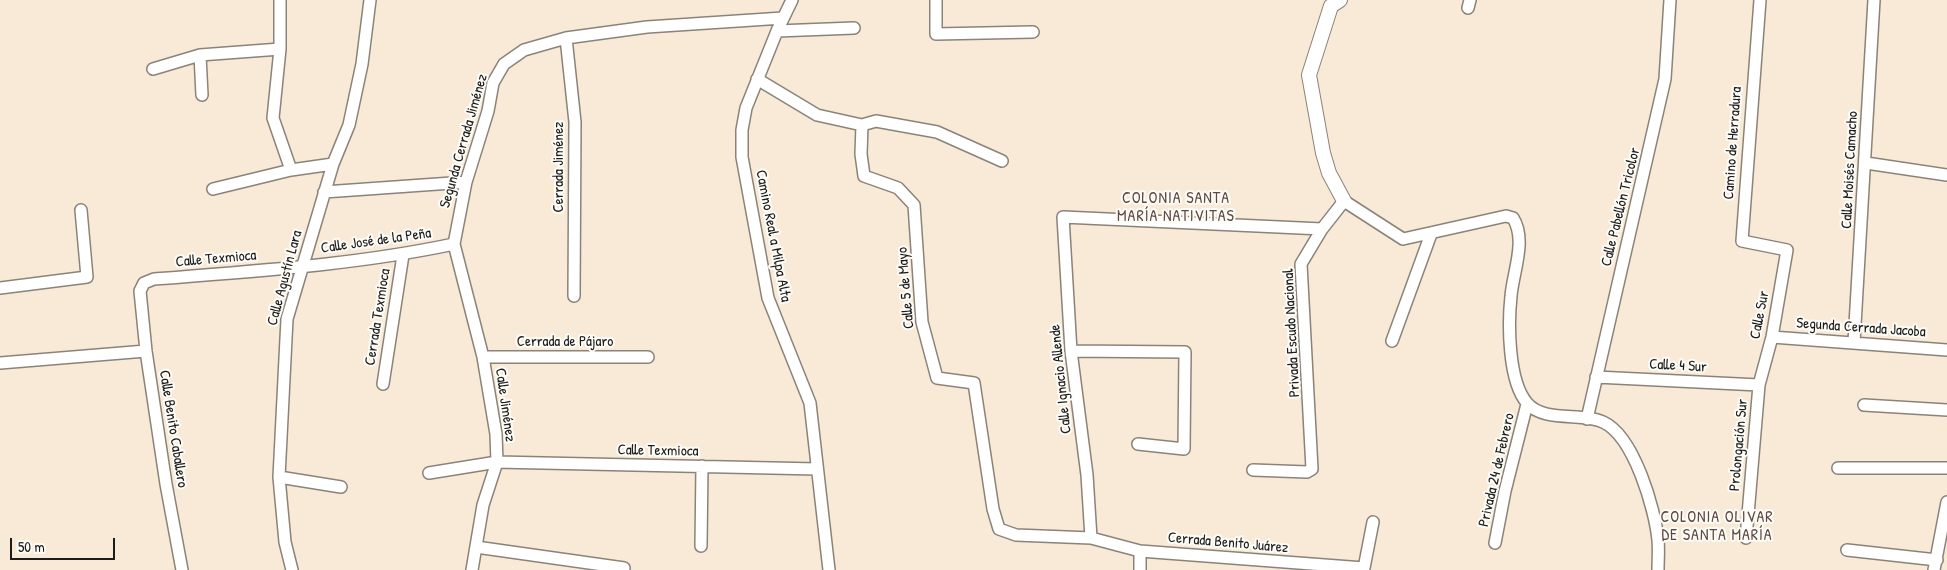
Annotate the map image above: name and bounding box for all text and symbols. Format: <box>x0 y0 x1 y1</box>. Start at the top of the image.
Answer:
street label: Segunda Cerrada Jiménez <box>436 72 492 210</box>
street label: Camino de Herradura <box>1720 86 1746 200</box>
street label: Calle Moisés Camacho <box>1838 111 1862 229</box>
street label: Cerrada Jiménez <box>550 121 568 213</box>
street label: Calle Pabellón Tricolor <box>1598 146 1644 268</box>
street label: Camino Real a Milpa Alta <box>751 169 795 303</box>
district label: COLONIA SANTA MARÍA NATIVITAS <box>1115 189 1237 227</box>
street label: Calle José de la Peña <box>320 224 432 258</box>
street label: Calle Agustín Lara <box>264 229 306 327</box>
street label: Calle 5 de Mayo <box>893 246 919 330</box>
street label: Calle Texmioca <box>175 247 257 271</box>
street label: Cerrada Texmioca <box>361 267 395 367</box>
street label: Privada Escudo Nacional <box>1280 268 1304 398</box>
street label: Calle Sur <box>1747 289 1773 341</box>
street label: Segunda Cerrada Jacoba <box>1796 315 1926 341</box>
street label: Calle Ignacio Allende <box>1046 323 1076 435</box>
street label: Cerrada de Pájaro <box>517 333 613 351</box>
street label: Calle 4 Sur <box>1649 356 1707 376</box>
street label: Calle Jiménez <box>491 367 519 443</box>
street label: Calle Benito Caballero <box>155 369 191 489</box>
street label: Prolongación Sur <box>1726 398 1752 492</box>
street label: Privada 24 de Febrero <box>1475 411 1519 529</box>
street label: Calle Texmioca <box>617 441 699 461</box>
district label: COLONIA OLIVAR DE SANTA MARÍA <box>1659 508 1775 546</box>
scale bar <box>12 528 118 560</box>
street label: Cerrada Benito Juárez <box>1167 529 1289 557</box>
text: 50 m <box>18 536 45 557</box>

